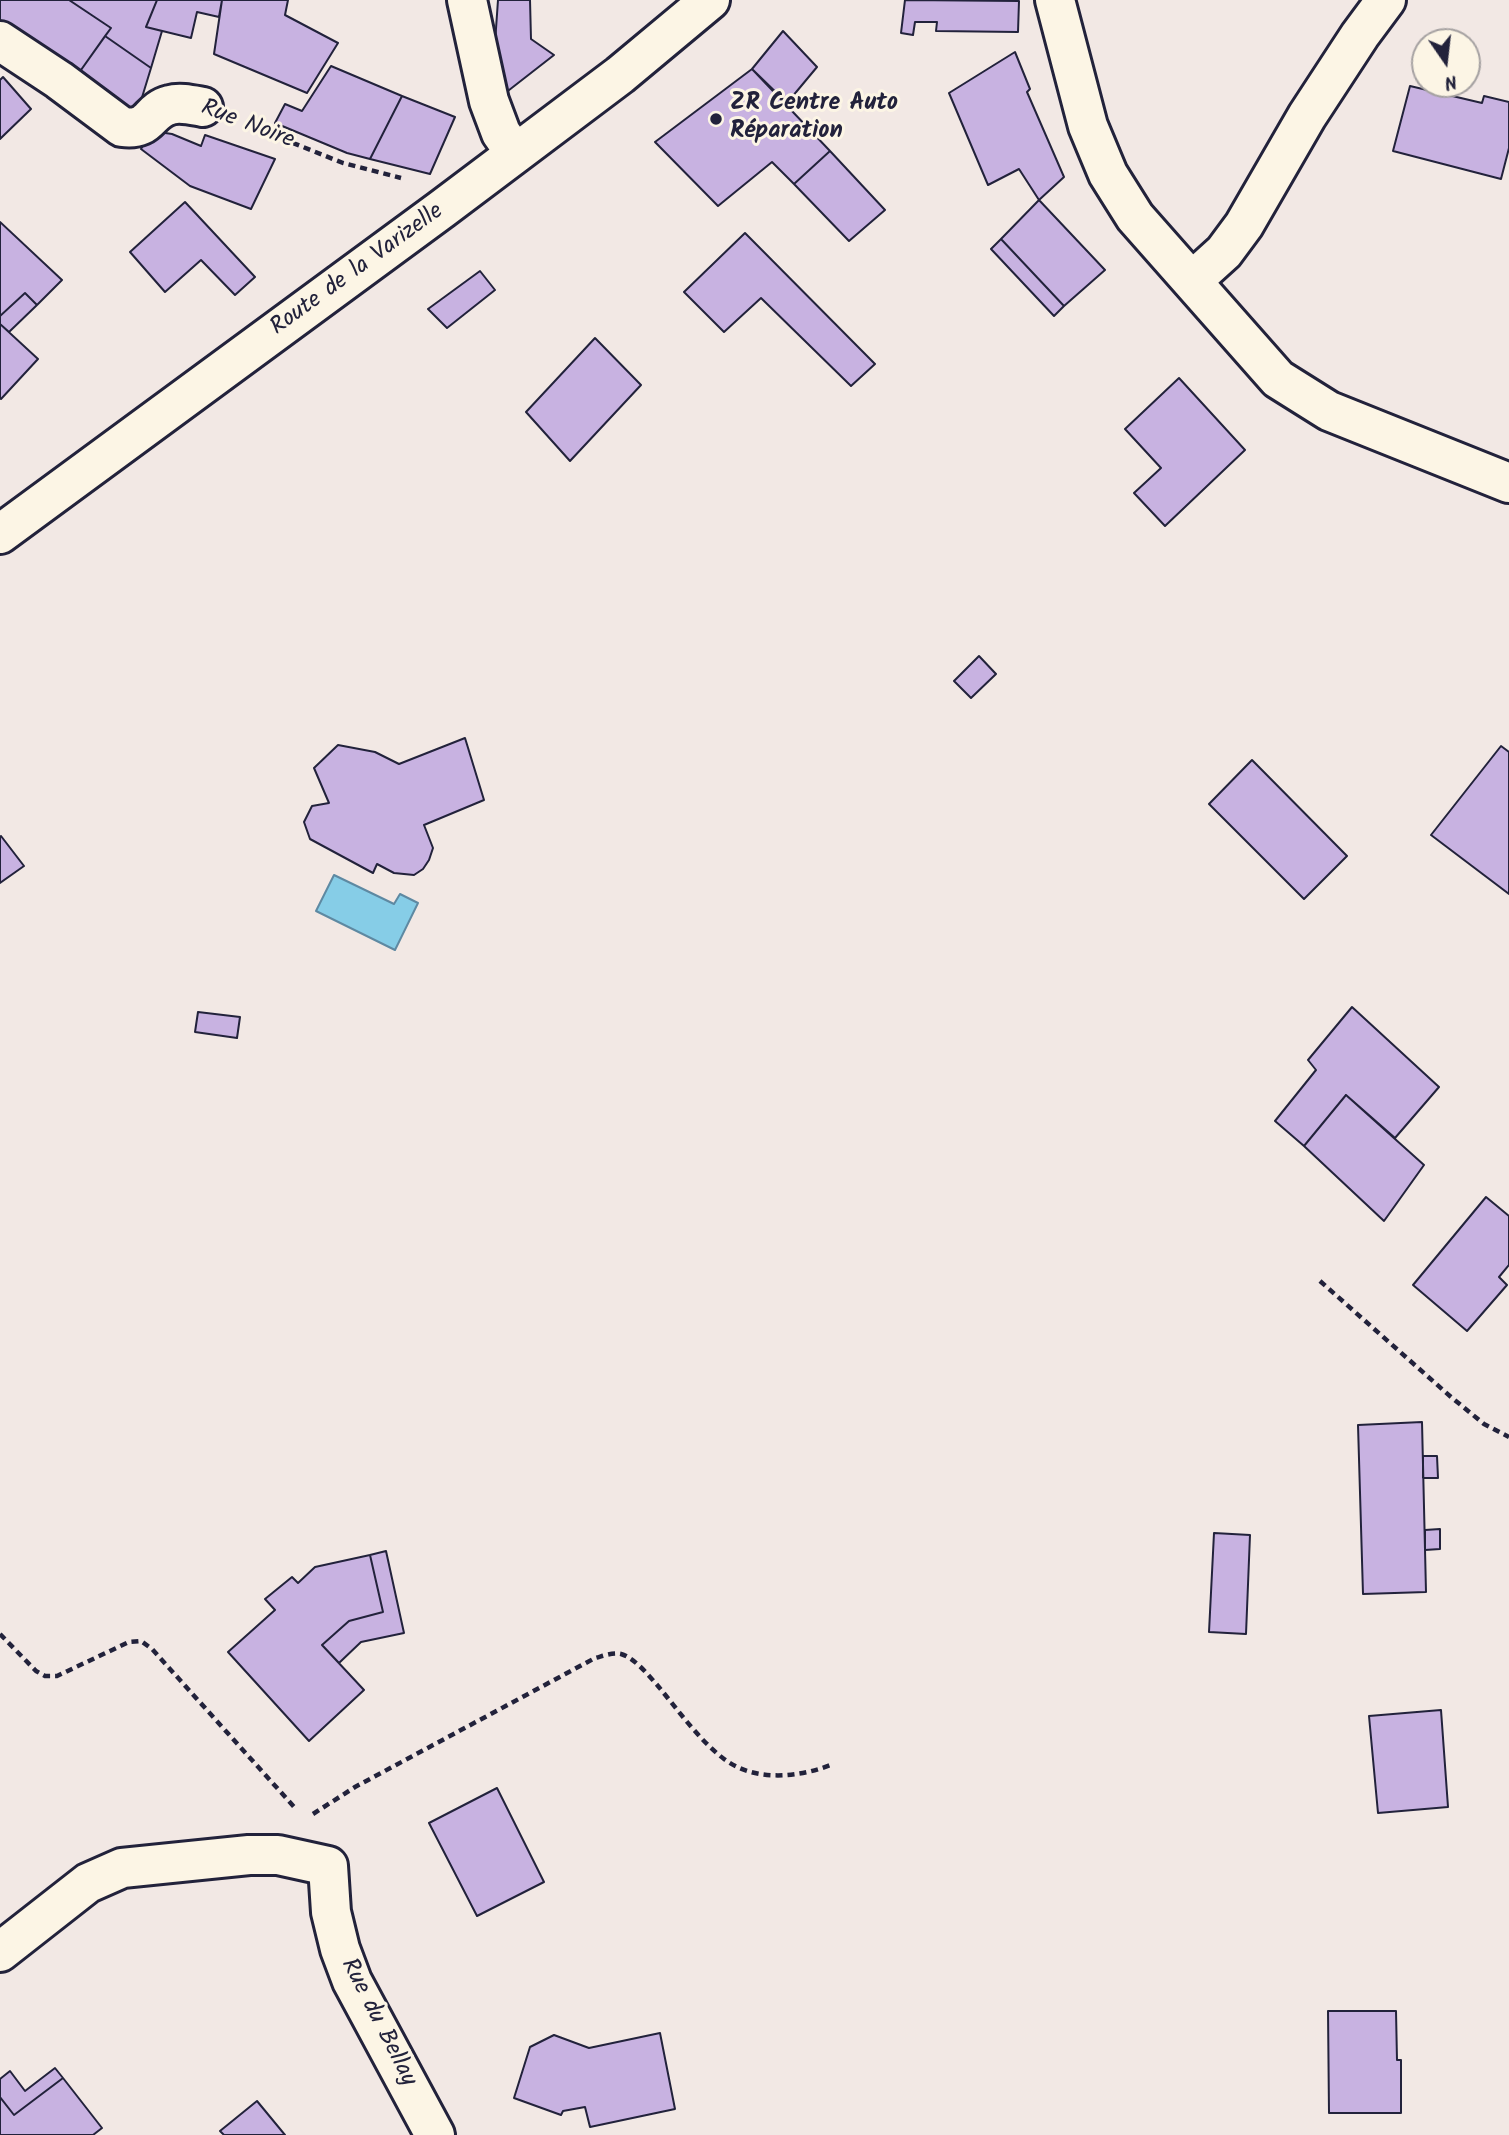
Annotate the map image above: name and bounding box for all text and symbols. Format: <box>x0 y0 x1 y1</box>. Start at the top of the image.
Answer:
north arrow <box>1411 28 1481 98</box>
text: N <box>1441 65 1460 97</box>
place label: ZR Centre Auto Réparation <box>730 91 898 147</box>
street label: Rue Noire <box>196 95 298 157</box>
marker: ZR Centre Auto Réparation <box>708 111 724 127</box>
street label: Route de la Varizelle <box>266 199 450 343</box>
street label: Rue du Bellay <box>333 1954 421 2092</box>

